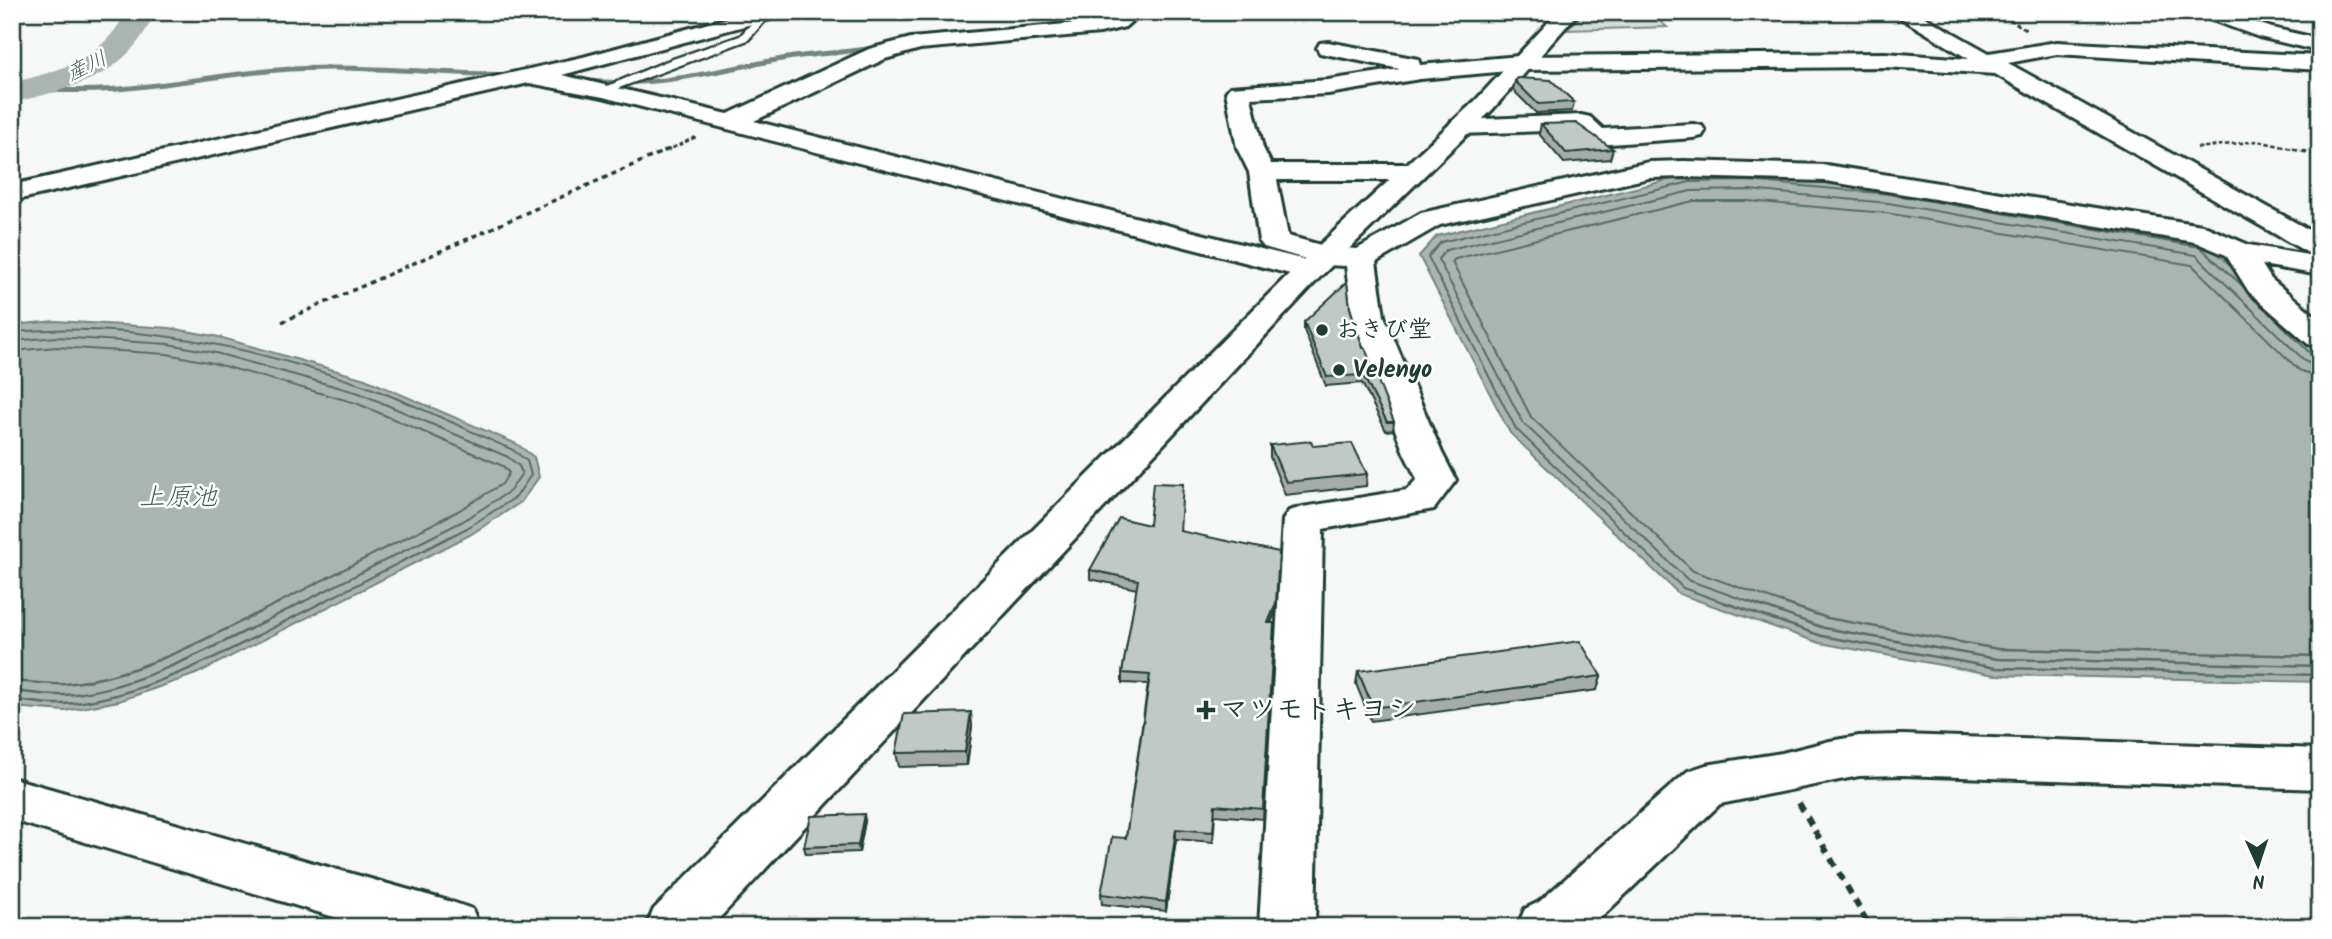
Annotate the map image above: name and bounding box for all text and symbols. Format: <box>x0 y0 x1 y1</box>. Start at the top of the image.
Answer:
water label: 産川 <box>61 43 113 91</box>
place label: おきび堂 <box>1336 311 1432 350</box>
marker: おきび堂 <box>1314 322 1330 338</box>
place label: Velenyo <box>1353 351 1432 390</box>
marker: Velenyo <box>1331 362 1347 378</box>
water label: 上原池 <box>139 477 218 519</box>
place label: マツモトキヨシ <box>1220 688 1416 733</box>
marker: マツモトキヨシ <box>1198 702 1214 718</box>
north arrow <box>2224 830 2294 900</box>
text: N <box>2252 865 2266 895</box>

